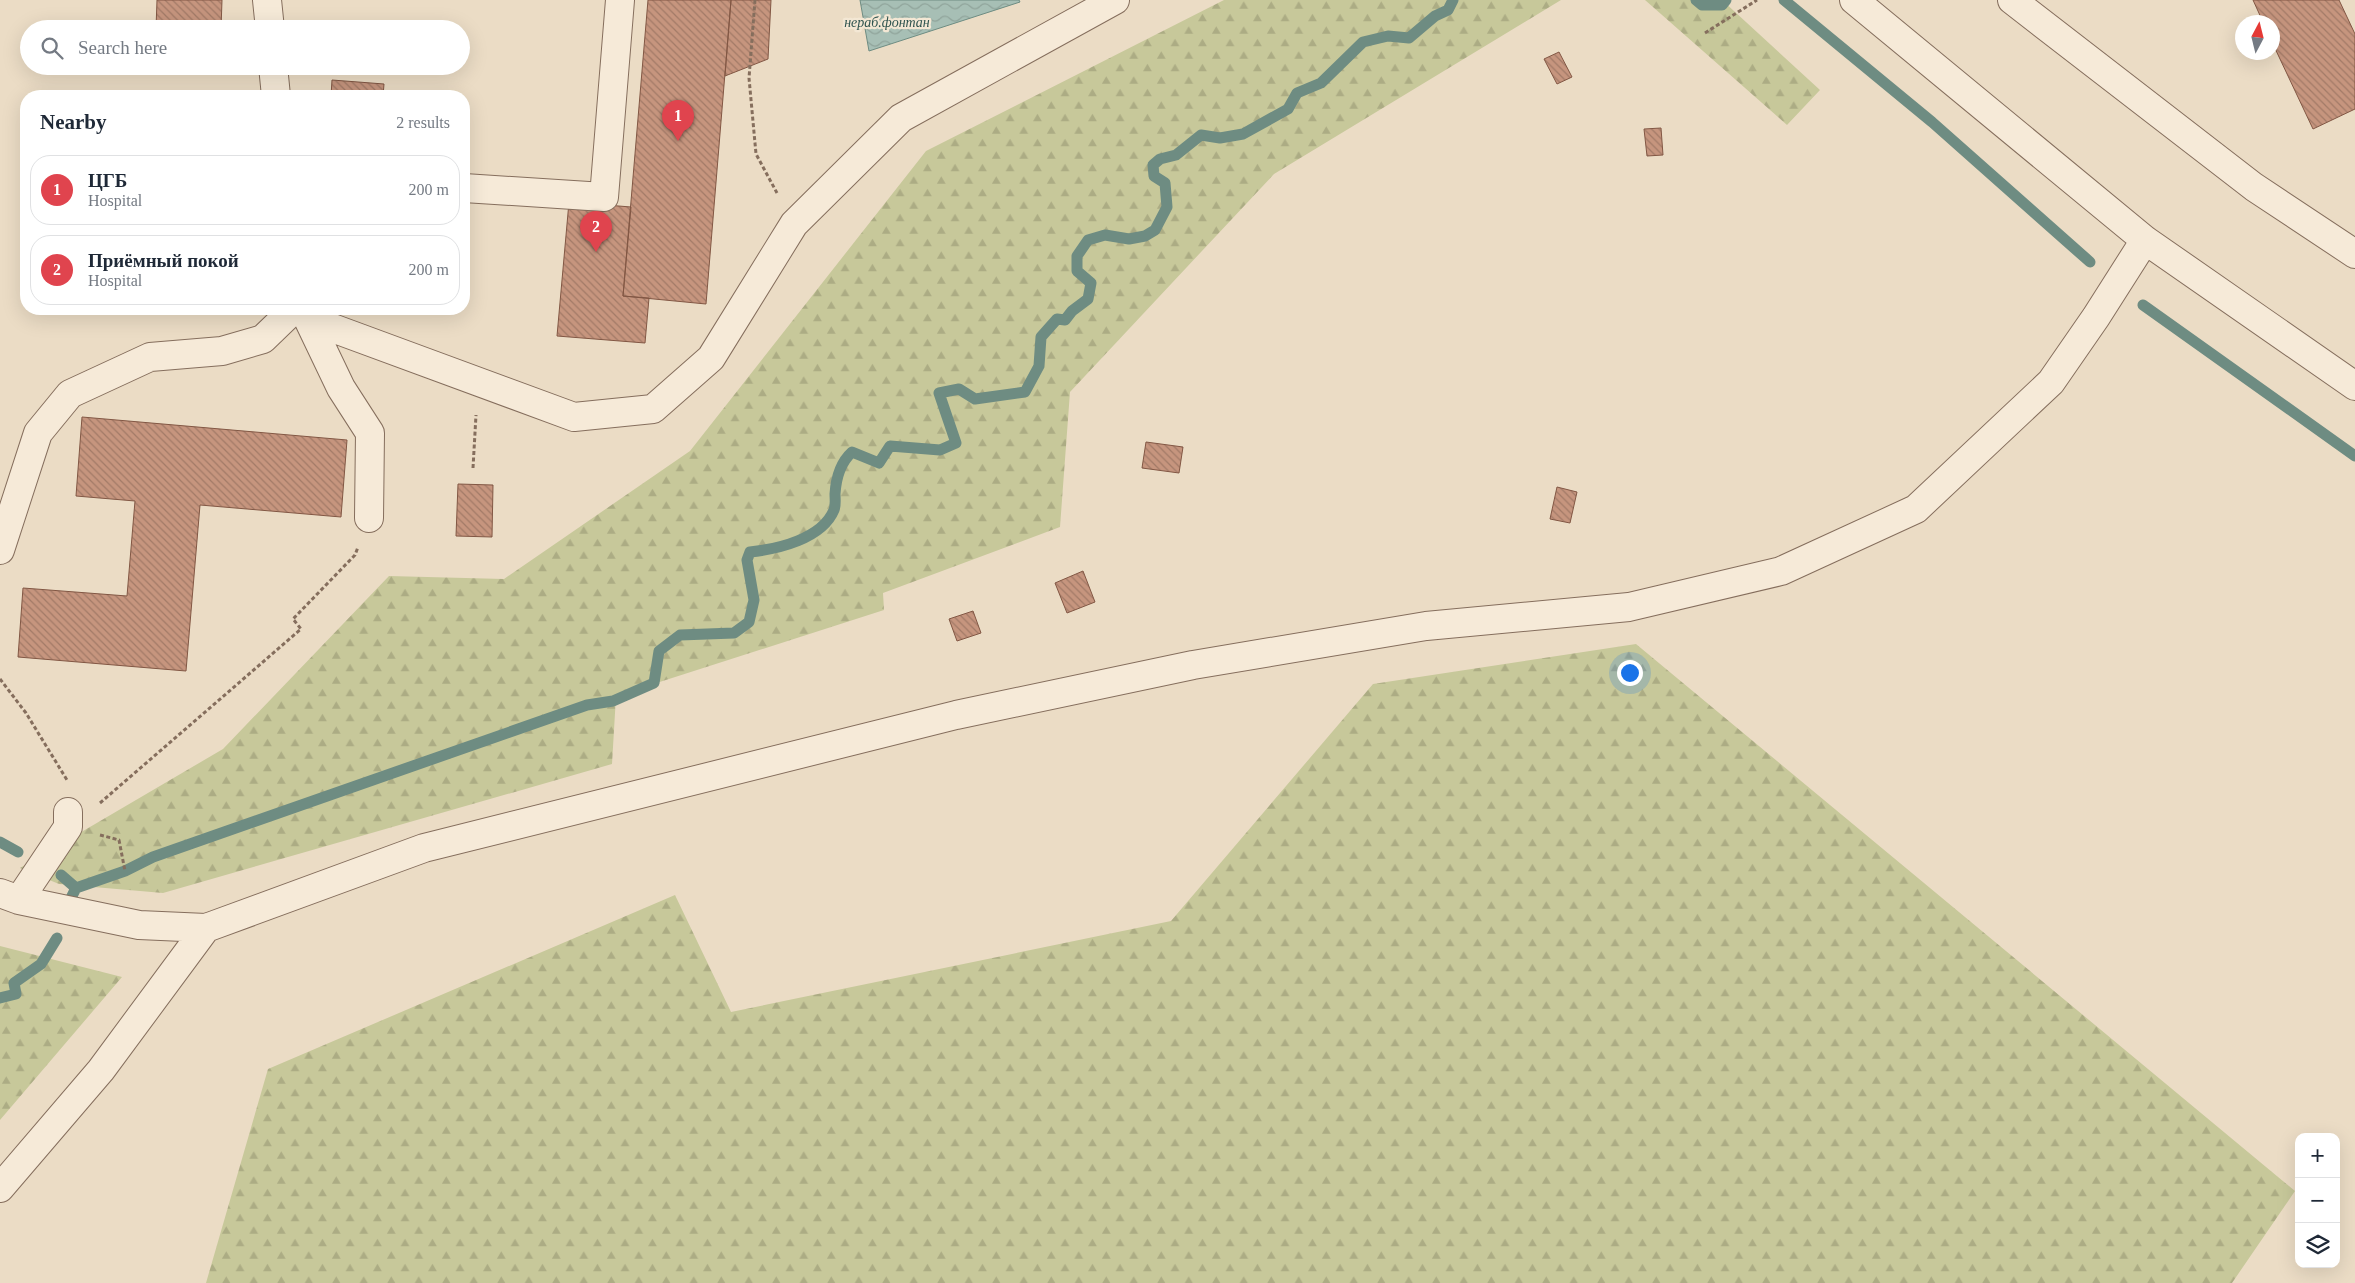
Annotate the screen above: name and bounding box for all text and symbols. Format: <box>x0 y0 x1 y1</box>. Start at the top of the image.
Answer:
water label: нераб.фонтан <box>844 15 930 30</box>
north arrow <box>2235 15 2280 60</box>
search box <box>20 20 470 75</box>
icon: search <box>38 34 66 62</box>
text: Search here <box>78 37 167 58</box>
pin: 1 <box>662 100 694 141</box>
text: Nearby <box>40 110 107 134</box>
text: 2 results <box>396 114 450 131</box>
text: ЦГБ <box>88 170 127 191</box>
text: 1 <box>53 181 61 198</box>
text: 200 m <box>409 181 449 198</box>
text: Hospital <box>88 192 142 209</box>
pin: 2 <box>580 211 612 252</box>
text: Приёмный покой <box>88 250 239 271</box>
text: 2 <box>53 261 61 278</box>
text: 200 m <box>409 261 449 278</box>
text: Hospital <box>88 272 142 289</box>
your location <box>1617 660 1643 686</box>
map controls <box>2295 1133 2340 1268</box>
button: + <box>2295 1133 2340 1178</box>
button: − <box>2295 1178 2340 1223</box>
button: layers <box>2295 1223 2340 1268</box>

